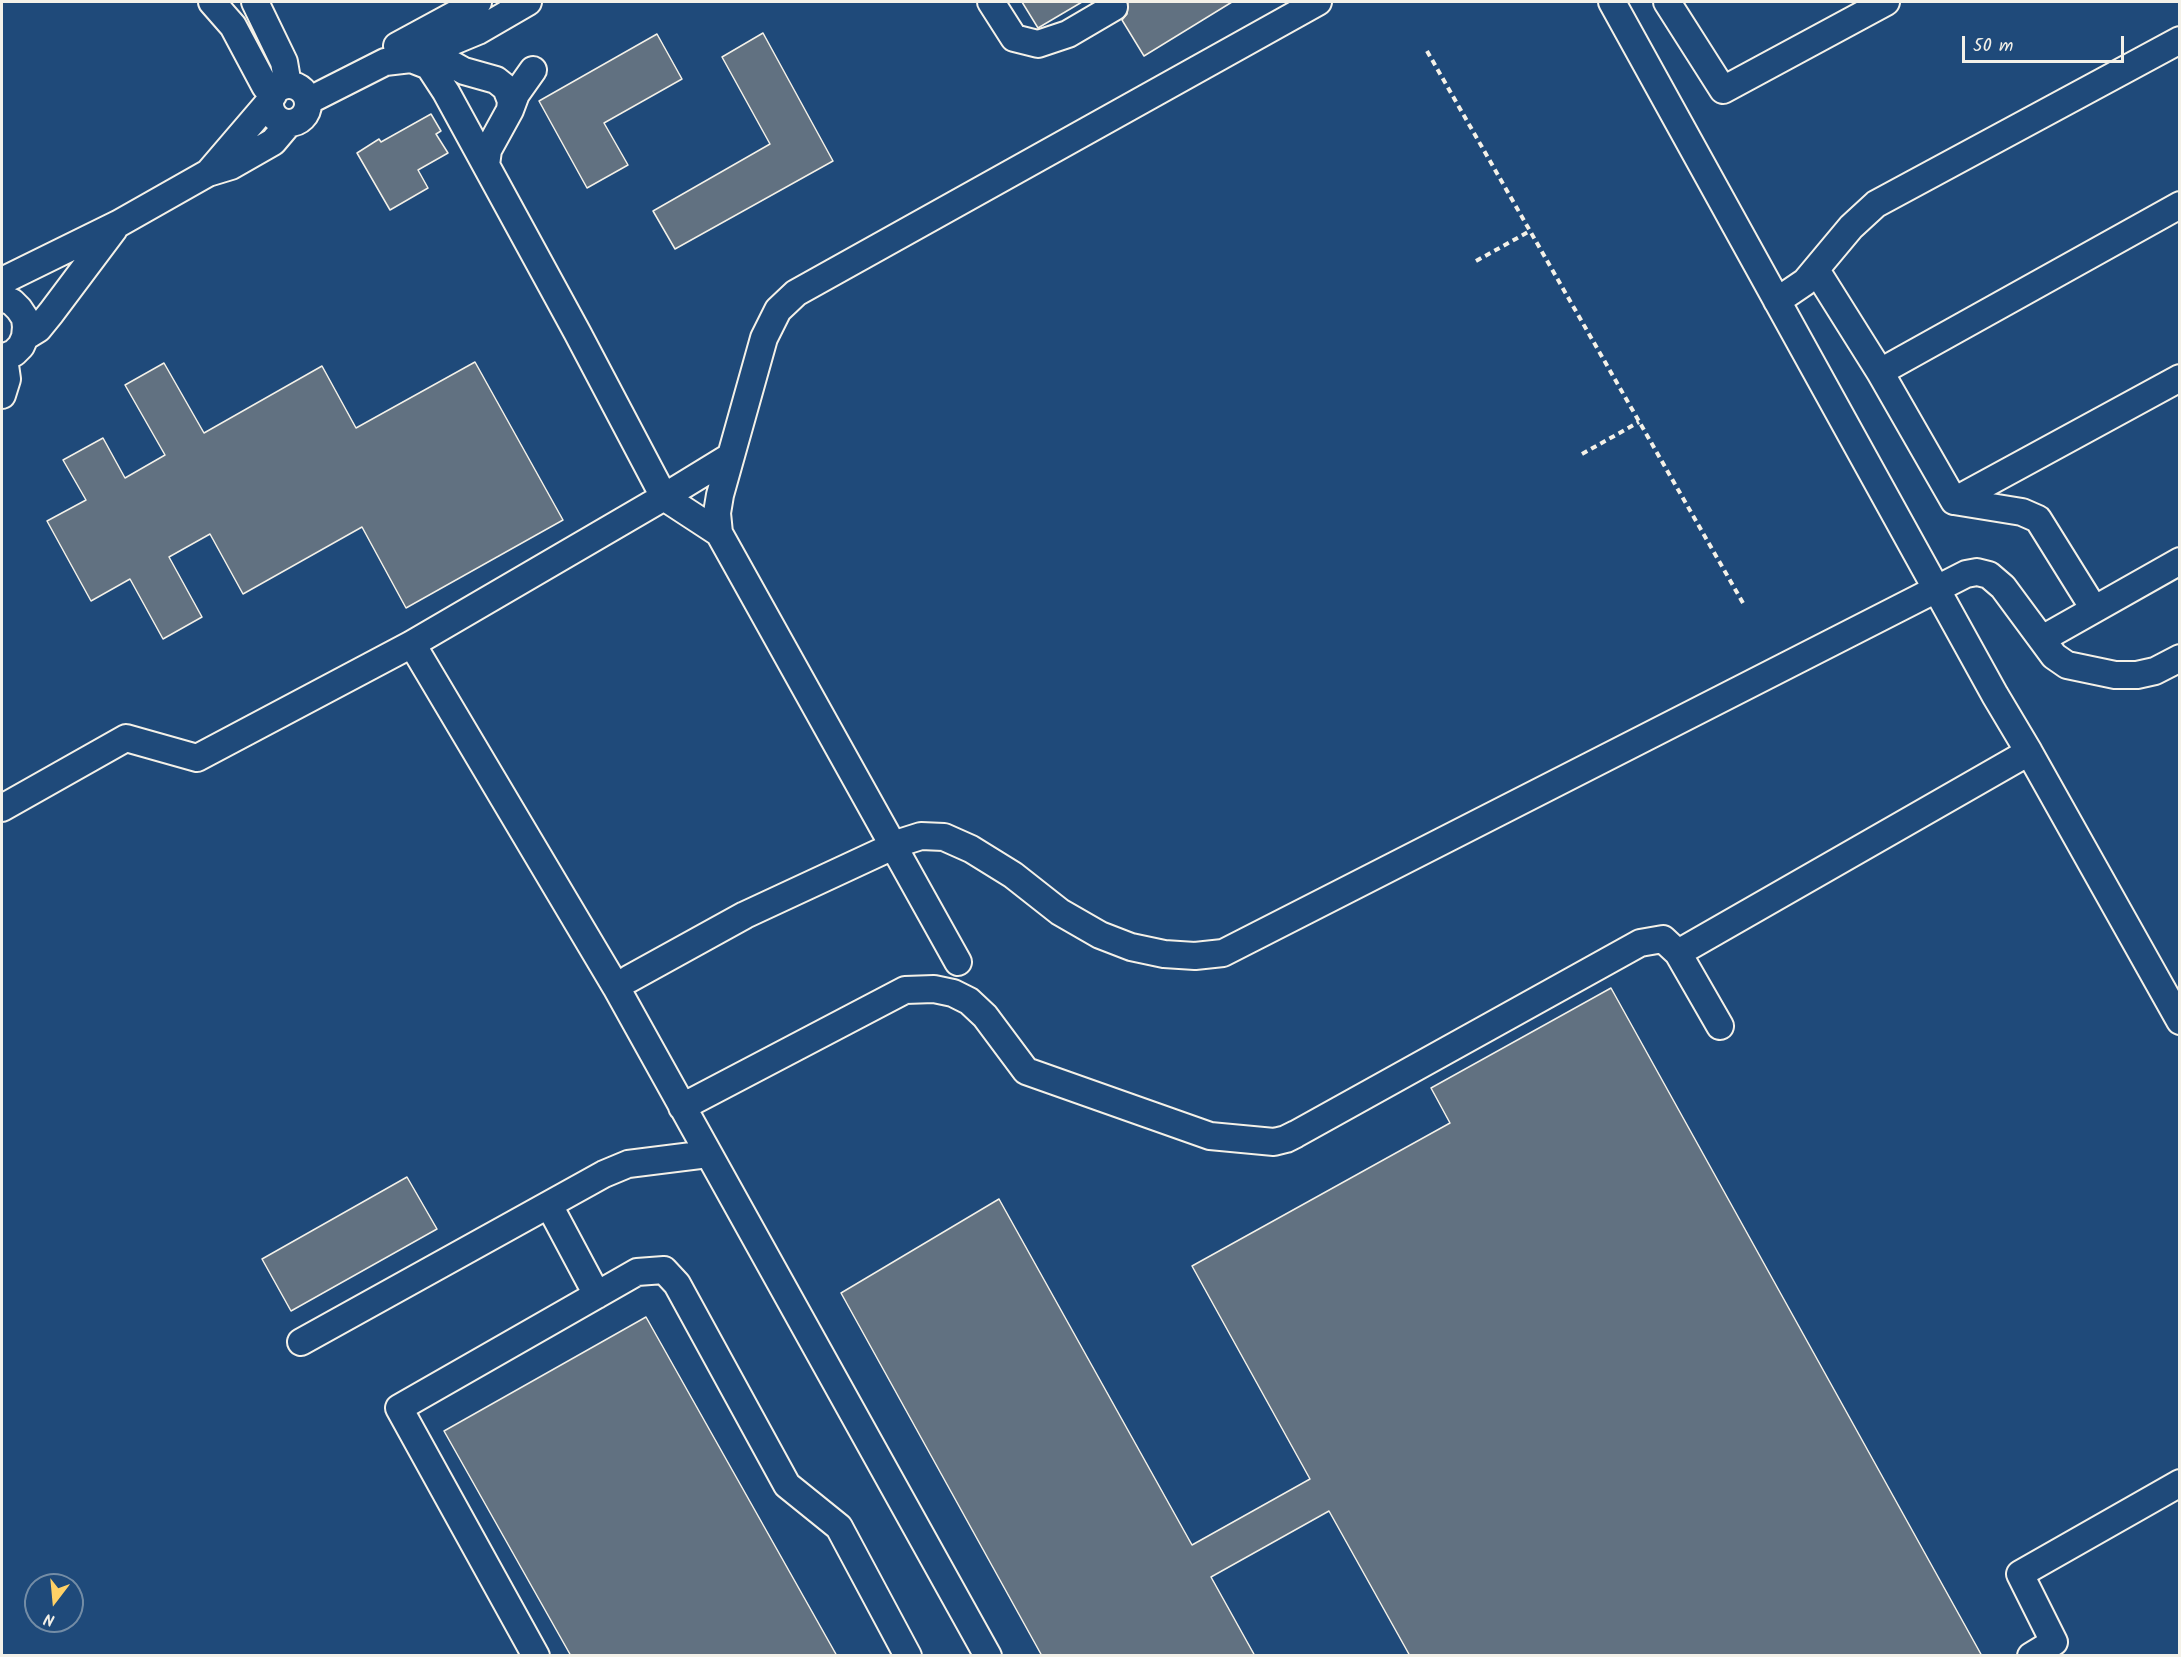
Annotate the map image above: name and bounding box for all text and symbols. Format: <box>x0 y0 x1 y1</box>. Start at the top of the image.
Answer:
scale bar <box>1965 24 2127 62</box>
text: 50 m <box>1973 32 2013 61</box>
north arrow <box>24 1573 84 1633</box>
text: N <box>41 1605 58 1632</box>

